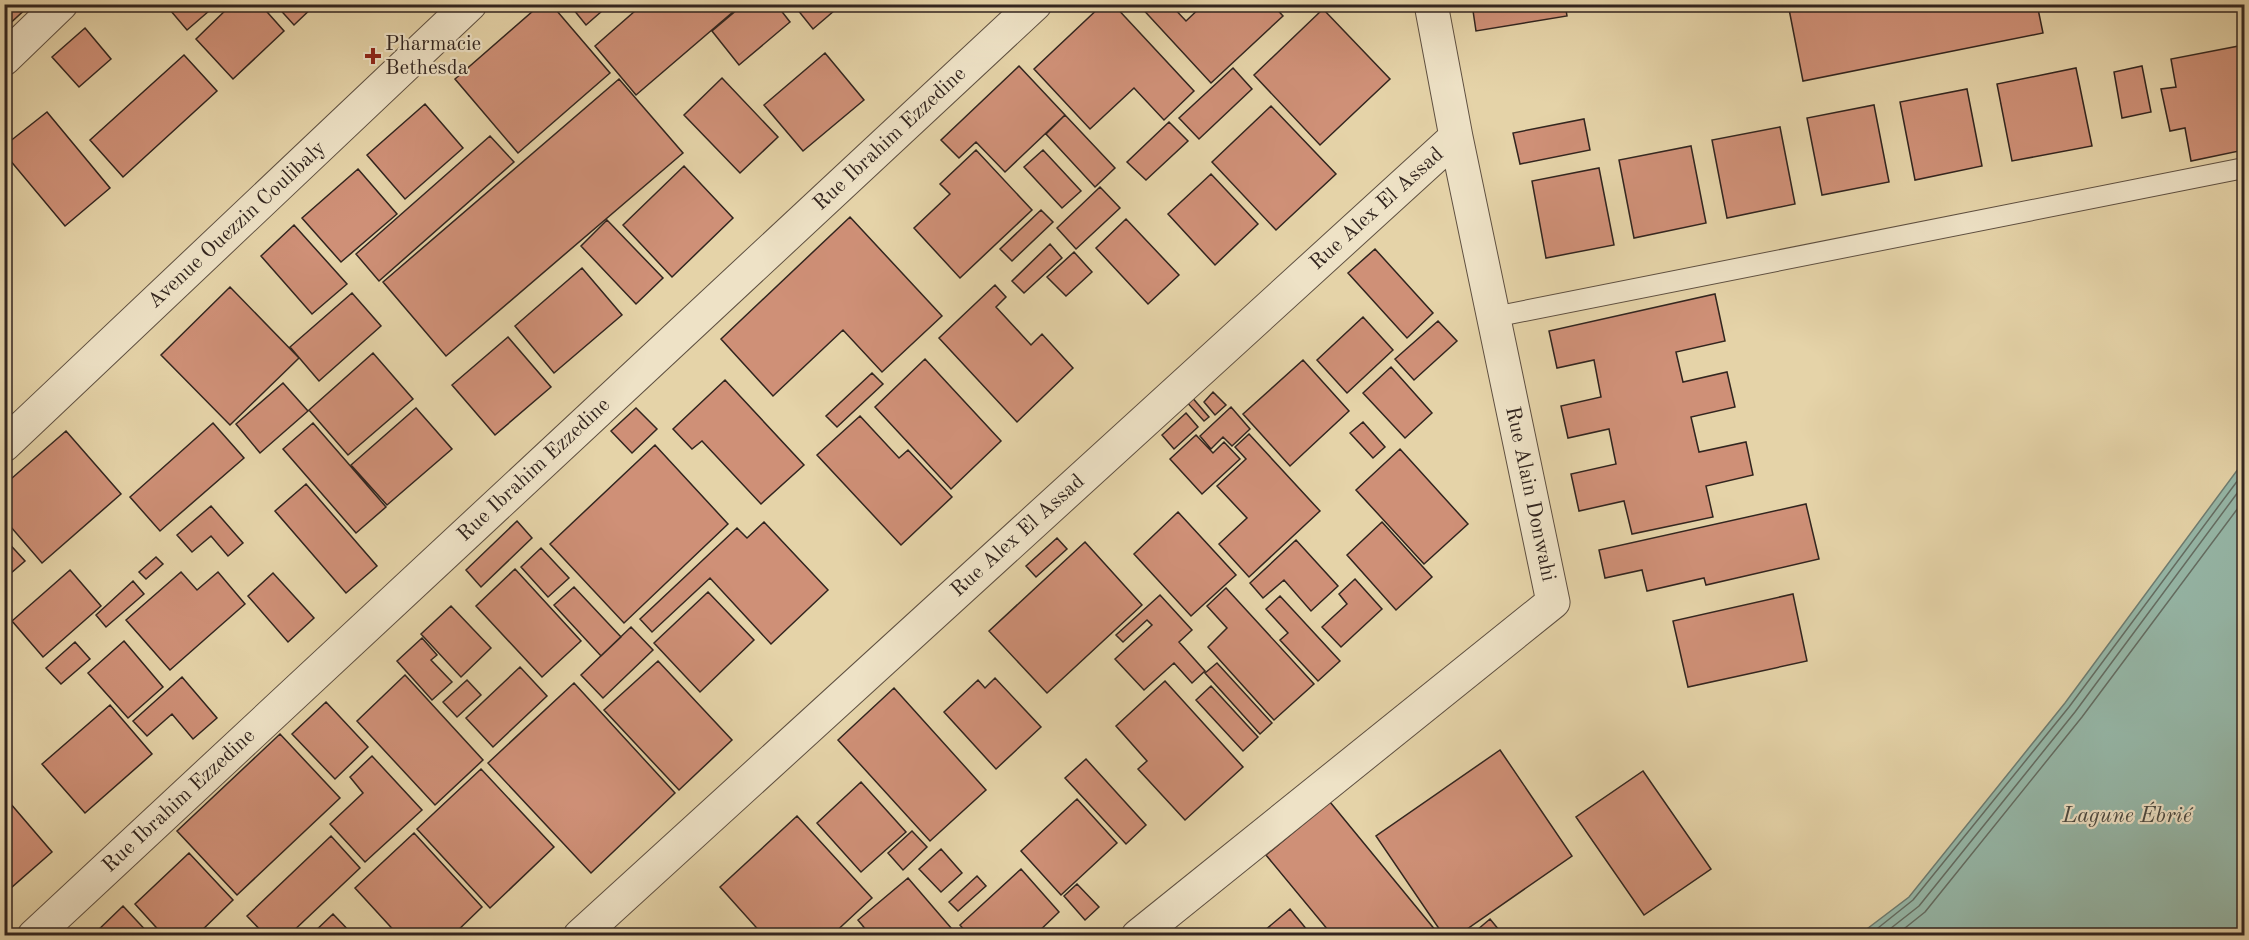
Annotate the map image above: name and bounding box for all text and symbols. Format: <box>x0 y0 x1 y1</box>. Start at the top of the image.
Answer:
place label: Pharmacie Bethesda <box>385 34 481 79</box>
marker: Pharmacie Bethesda <box>366 49 380 63</box>
street label: Rue Ibrahim Ezzedine <box>810 63 970 215</box>
street label: Avenue Ouezzin Coulibaly <box>144 137 330 313</box>
street label: Rue Alex El Assad <box>1306 144 1448 274</box>
street label: Rue Ibrahim Ezzedine <box>454 394 614 546</box>
street label: Rue Alain Donwahi <box>1501 405 1559 583</box>
street label: Rue Alex El Assad <box>947 471 1089 601</box>
street label: Rue Ibrahim Ezzedine <box>99 725 259 877</box>
water label: Lagune Ébrié <box>2061 801 2194 827</box>

